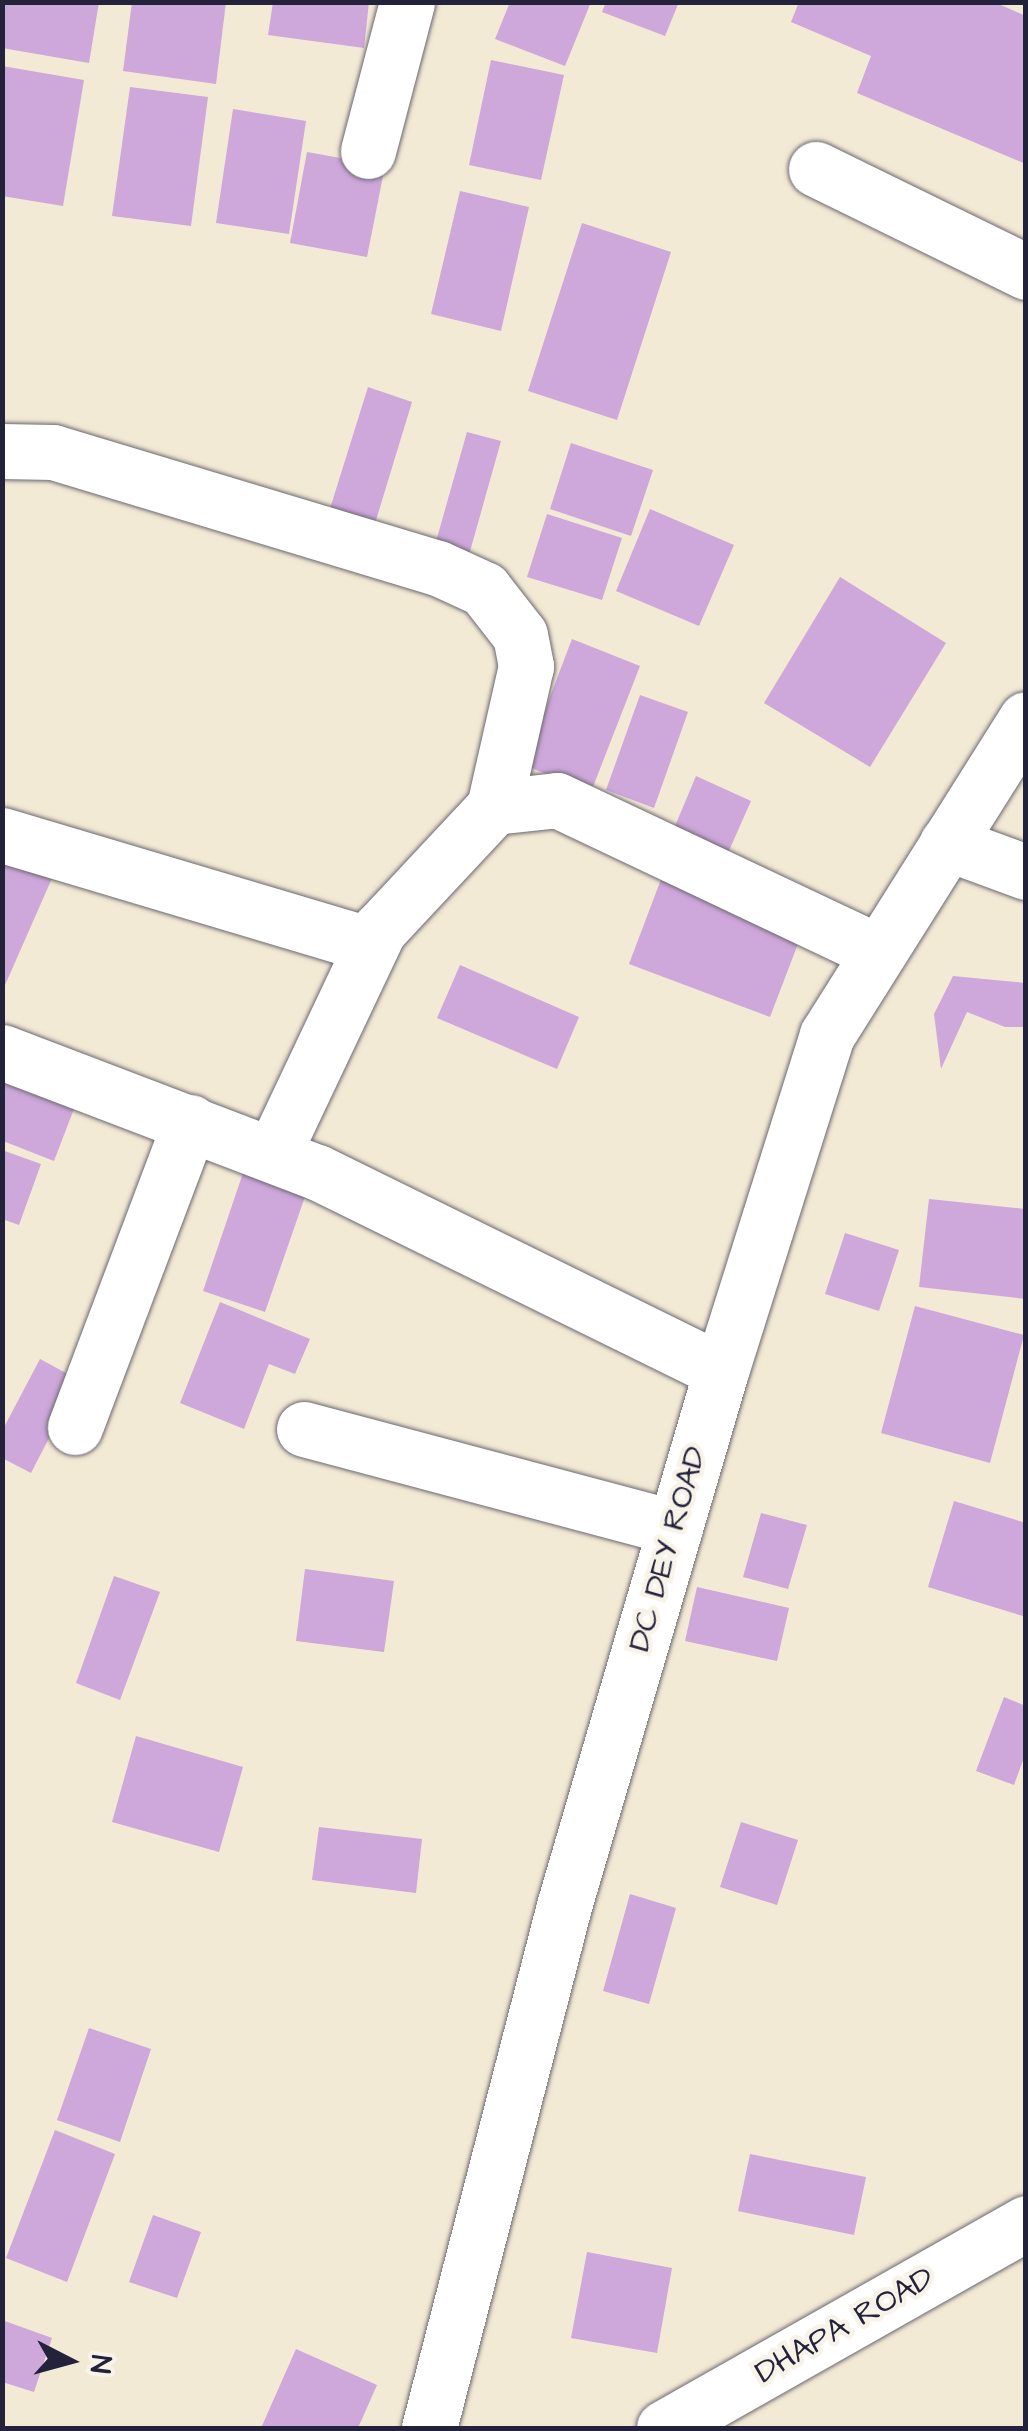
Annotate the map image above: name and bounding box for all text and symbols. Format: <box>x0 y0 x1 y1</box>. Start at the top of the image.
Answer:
street label: DC DEY ROAD <box>620 1442 716 1656</box>
street label: DHAPA ROAD <box>749 2259 941 2393</box>
north arrow <box>20 2311 120 2411</box>
text: N <box>80 2353 121 2375</box>

